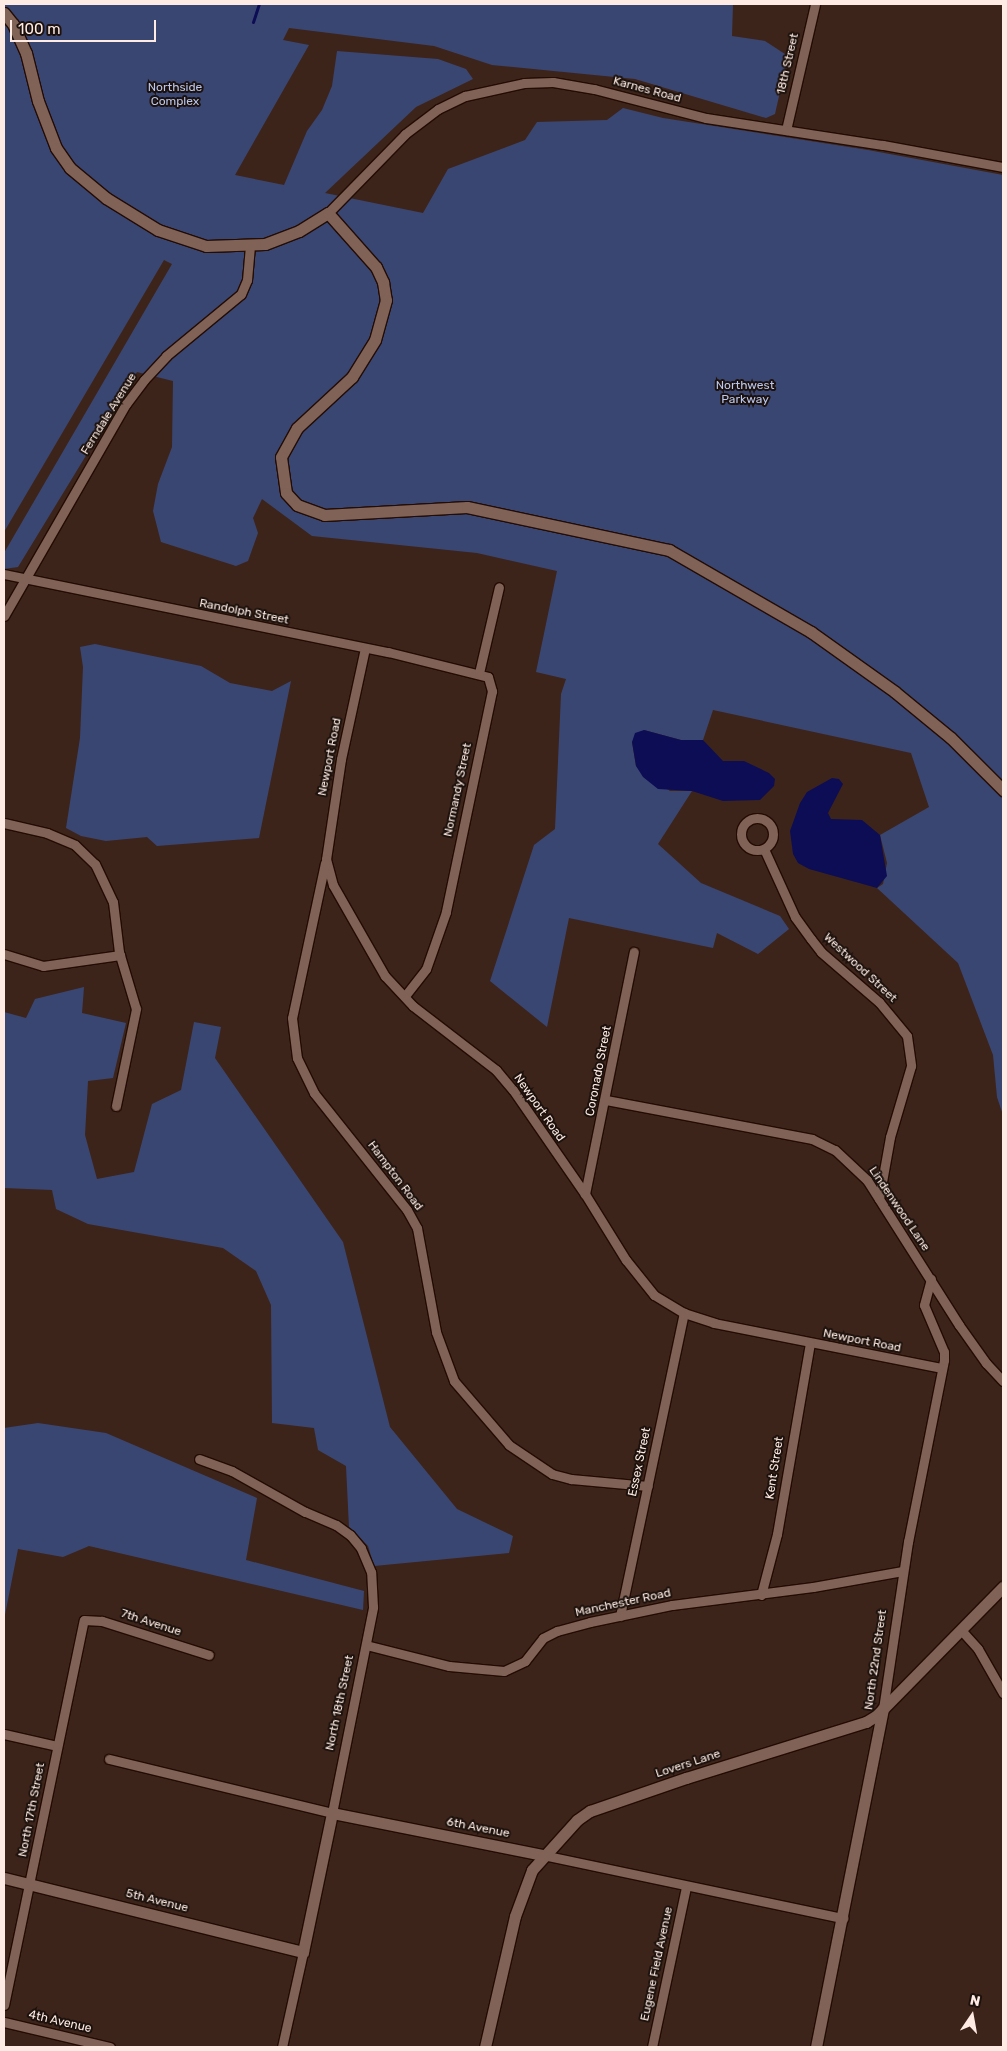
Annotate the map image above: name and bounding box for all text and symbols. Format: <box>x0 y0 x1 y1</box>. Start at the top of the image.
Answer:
scale bar <box>12 10 159 42</box>
text: 100 m <box>18 20 60 38</box>
street label: 18th Street <box>774 32 802 96</box>
street label: Karnes Road <box>611 74 683 106</box>
park label: Northside Complex <box>148 81 202 109</box>
street label: Ferndale Avenue <box>78 370 140 458</box>
park label: Northwest Parkway <box>716 379 774 407</box>
street label: Randolph Street <box>198 596 290 628</box>
street label: Newport Road <box>315 717 345 797</box>
street label: Normandy Street <box>441 742 475 838</box>
street label: Westwood Street <box>820 930 900 1006</box>
street label: Coronado Street <box>583 1025 615 1117</box>
street label: Newport Road <box>510 1071 568 1145</box>
street label: Hampton Road <box>364 1138 426 1214</box>
street label: Lindenwood Lane <box>865 1164 933 1254</box>
street label: Newport Road <box>822 1326 902 1356</box>
street label: Essex Street <box>626 1426 654 1498</box>
street label: Kent Street <box>763 1436 787 1500</box>
street label: Manchester Road <box>574 1586 672 1620</box>
street label: 7th Avenue <box>119 1606 183 1640</box>
street label: North 22nd Street <box>862 1609 890 1711</box>
street label: North 18th Street <box>323 1654 357 1752</box>
street label: Lovers Lane <box>654 1747 722 1781</box>
street label: North 17th Street <box>16 1762 48 1858</box>
street label: 6th Avenue <box>445 1815 511 1841</box>
street label: 5th Avenue <box>124 1886 190 1916</box>
street label: Eugene Field Avenue <box>638 1905 676 2023</box>
north arrow <box>947 1991 997 2041</box>
text: N <box>969 1991 982 2010</box>
street label: 4th Avenue <box>27 2008 93 2036</box>

